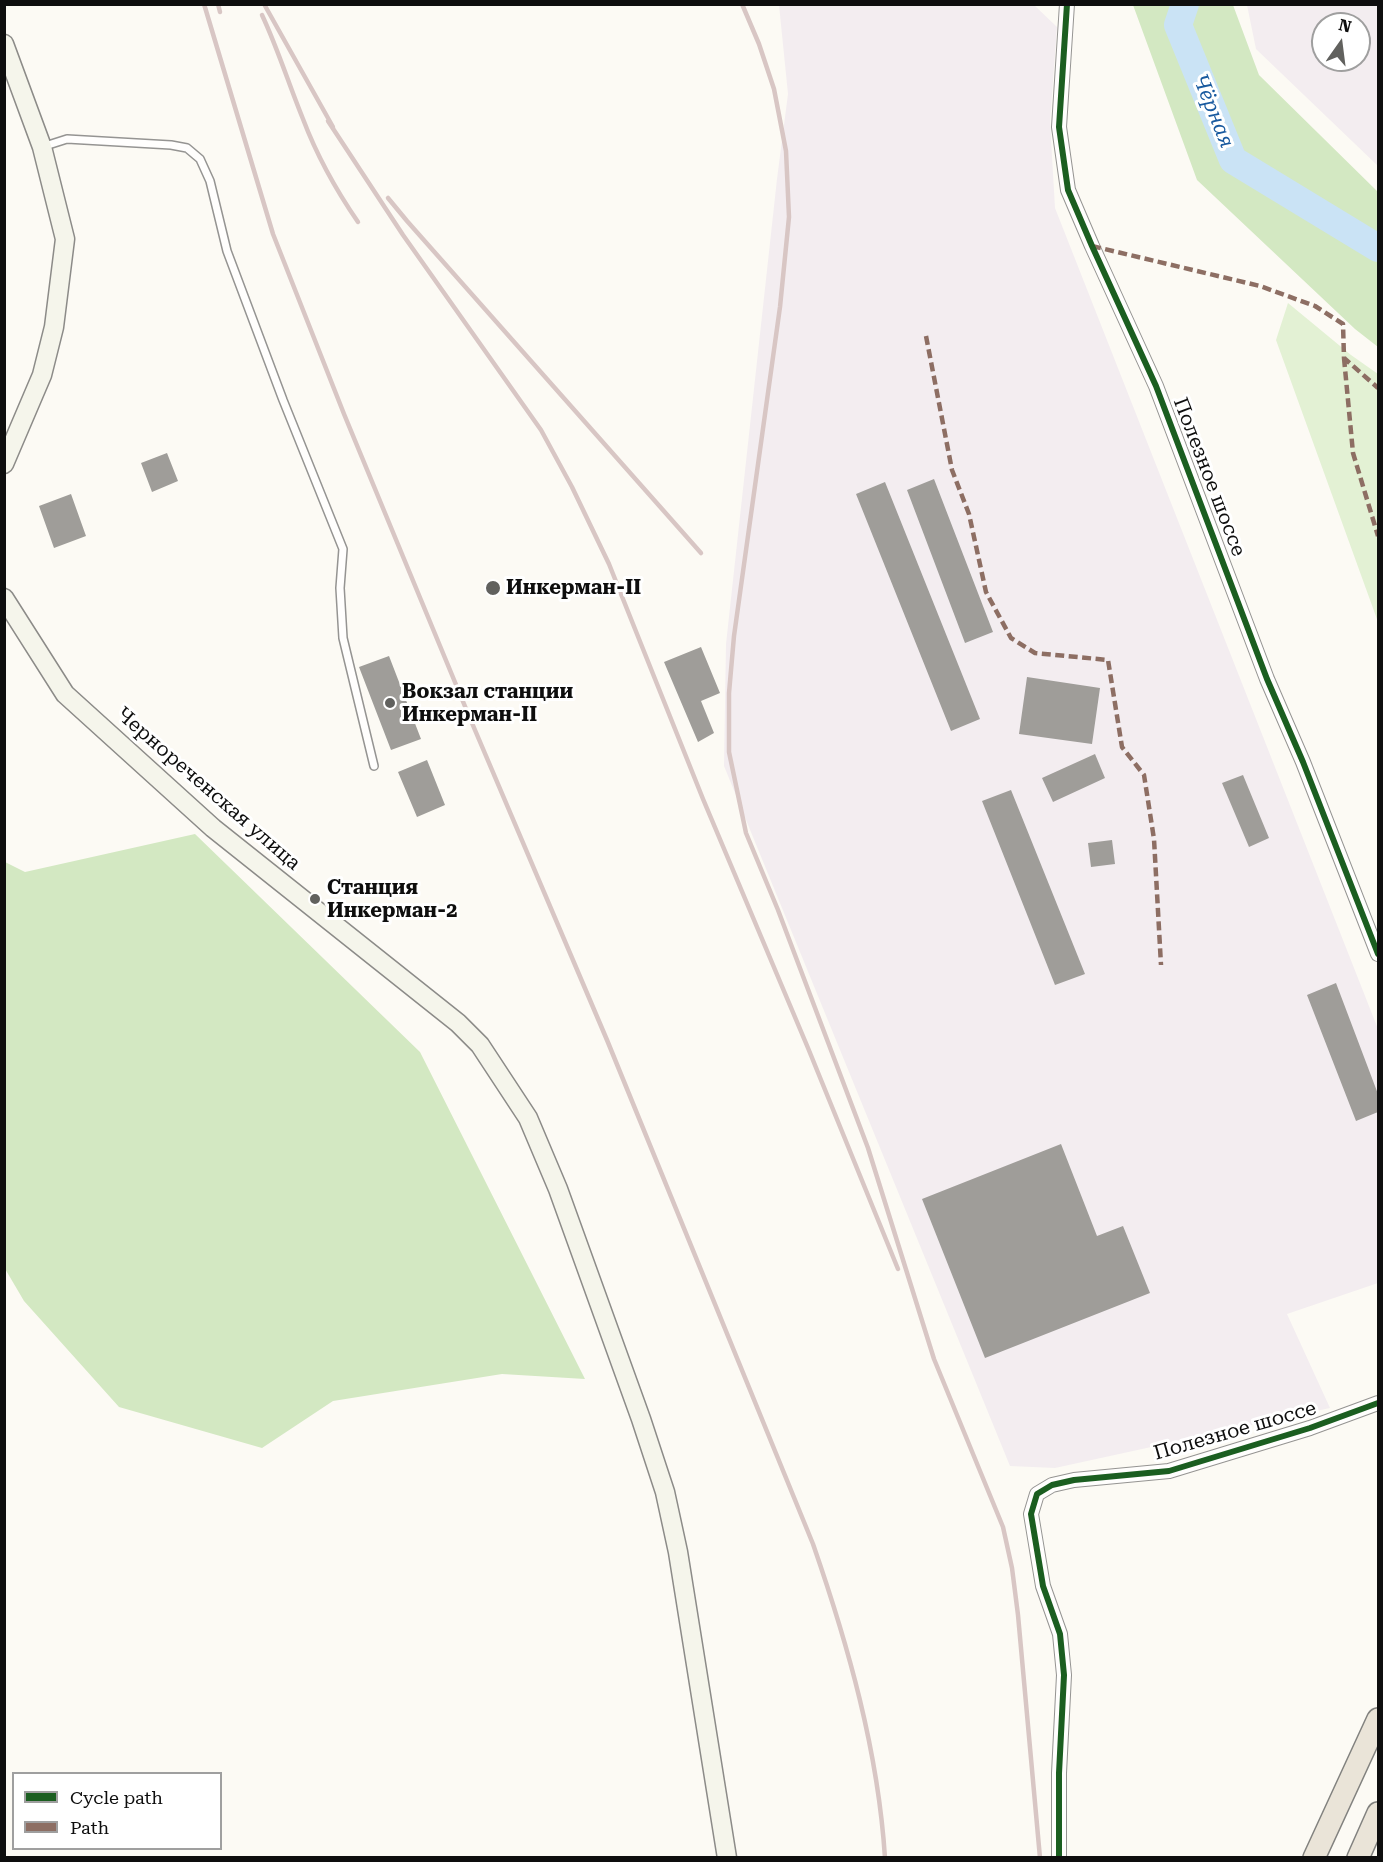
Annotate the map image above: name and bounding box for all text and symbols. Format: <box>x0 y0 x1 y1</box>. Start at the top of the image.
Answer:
north arrow <box>1311 12 1371 72</box>
text: N <box>1337 15 1353 37</box>
water label: Чёрная <box>1187 70 1239 152</box>
street label: Полезное шоссе <box>1168 394 1250 560</box>
place label: Инкерман-II <box>506 576 641 600</box>
marker: Инкерман-II <box>484 579 502 597</box>
place label: Вокзал станции Инкерман-II <box>402 680 573 727</box>
marker: Вокзал станции Инкерман-II <box>383 696 397 710</box>
street label: Чернореченская улица <box>111 702 305 876</box>
place label: Станция Инкерман-2 <box>327 876 457 923</box>
marker: Станция Инкерман-2 <box>308 892 322 906</box>
street label: Полезное шоссе <box>1151 1396 1319 1466</box>
legend <box>12 1772 222 1850</box>
text: Cycle path <box>70 1787 163 1808</box>
text: Path <box>70 1817 109 1838</box>

